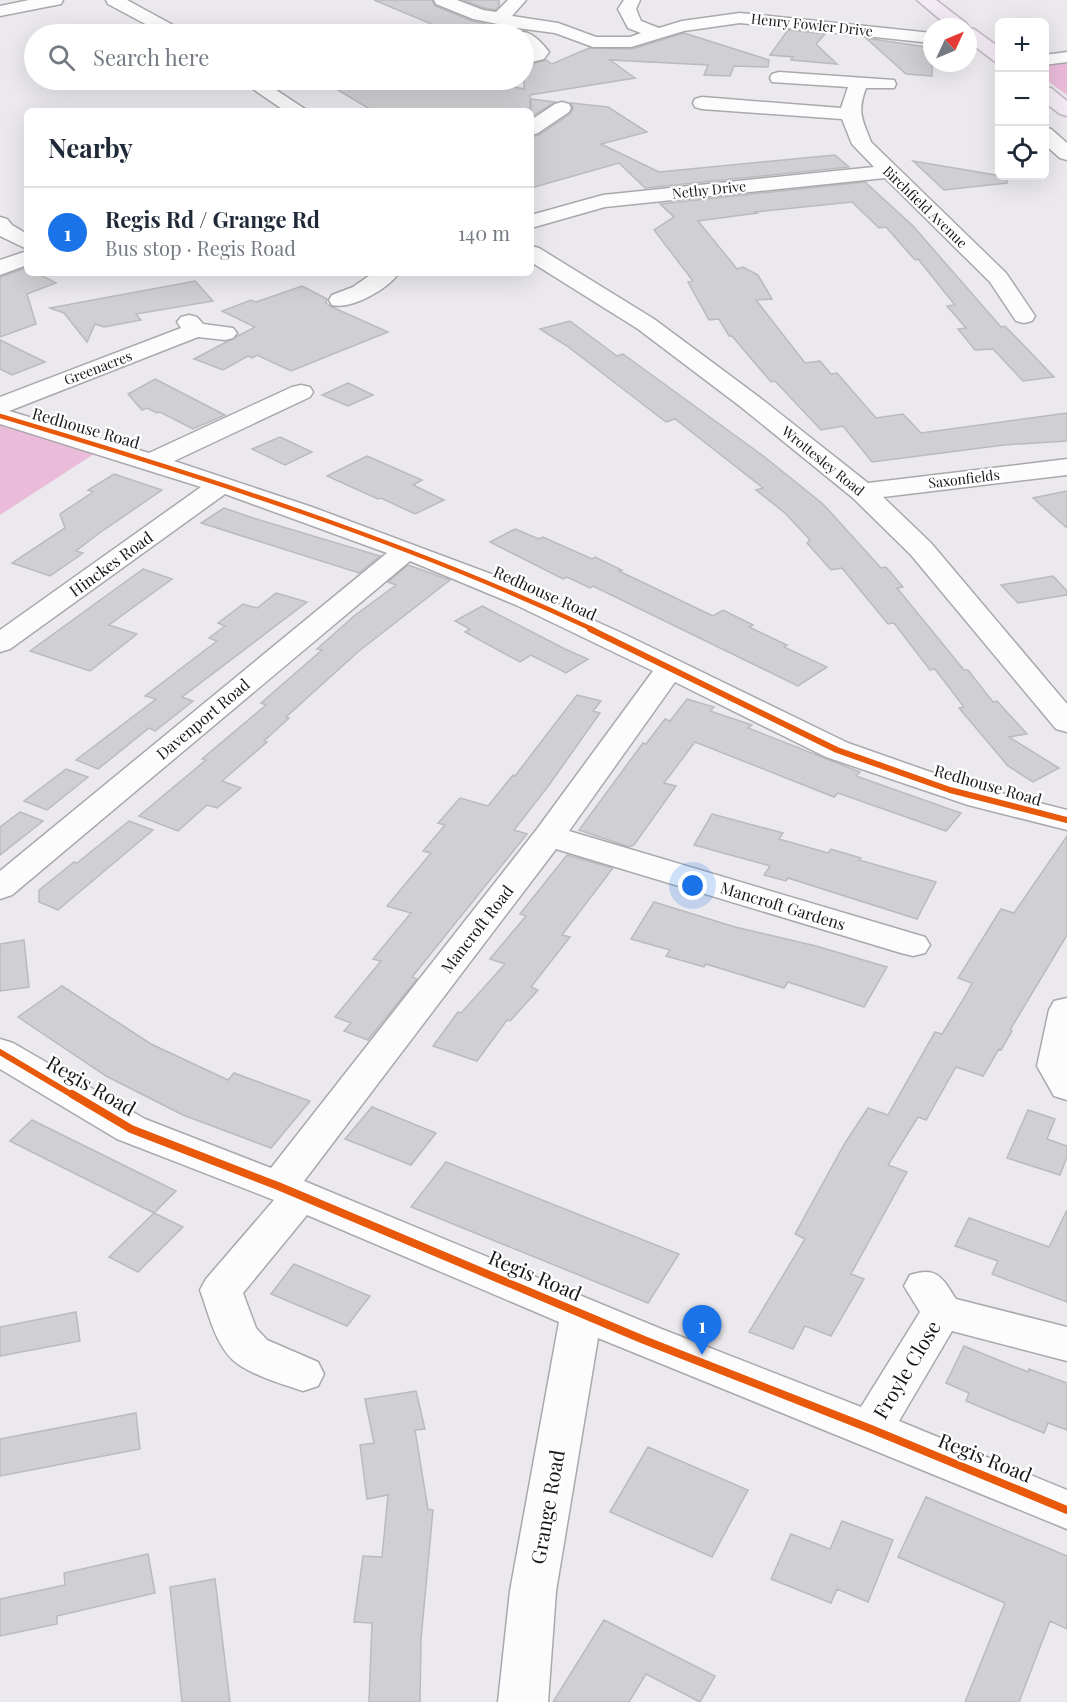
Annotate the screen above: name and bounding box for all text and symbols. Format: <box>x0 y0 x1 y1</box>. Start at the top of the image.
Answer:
street label: Henry Fowler Drive <box>750 9 874 40</box>
north arrow <box>923 18 977 72</box>
map controls <box>995 18 1049 180</box>
button: + <box>995 18 1049 72</box>
search box <box>24 24 534 90</box>
icon: search <box>45 41 78 74</box>
text: Search here <box>93 42 209 72</box>
button: − <box>995 72 1049 126</box>
button: locate <box>995 126 1049 180</box>
text: Nearby <box>48 130 133 165</box>
street label: Birchfield Avenue <box>879 161 972 252</box>
street label: Nethy Drive <box>671 176 747 203</box>
text: Regis Rd / Grange Rd <box>105 204 320 234</box>
text: 1 <box>64 219 71 246</box>
text: 140 m <box>458 219 510 246</box>
text: Bus stop · Regis Road <box>105 234 296 261</box>
street label: Greenacres <box>61 346 135 389</box>
street label: Redhouse Road <box>30 402 142 453</box>
street label: Wrottesley Road <box>777 421 869 500</box>
street label: Saxonfields <box>927 465 1001 492</box>
street label: Hinckes Road <box>65 526 157 601</box>
street label: Redhouse Road <box>490 560 600 625</box>
street label: Davenport Road <box>152 673 254 764</box>
street label: Redhouse Road <box>932 759 1044 810</box>
your location <box>678 871 707 900</box>
street label: Mancroft Gardens <box>718 877 848 934</box>
street label: Mancroft Road <box>436 881 517 977</box>
street label: Regis Road <box>42 1048 142 1121</box>
street label: Regis Road <box>485 1243 587 1307</box>
pin: 1 <box>682 1306 722 1355</box>
street label: Froyle Close <box>866 1315 946 1423</box>
street label: Regis Road <box>935 1426 1037 1488</box>
street label: Grange Road <box>523 1447 570 1566</box>

